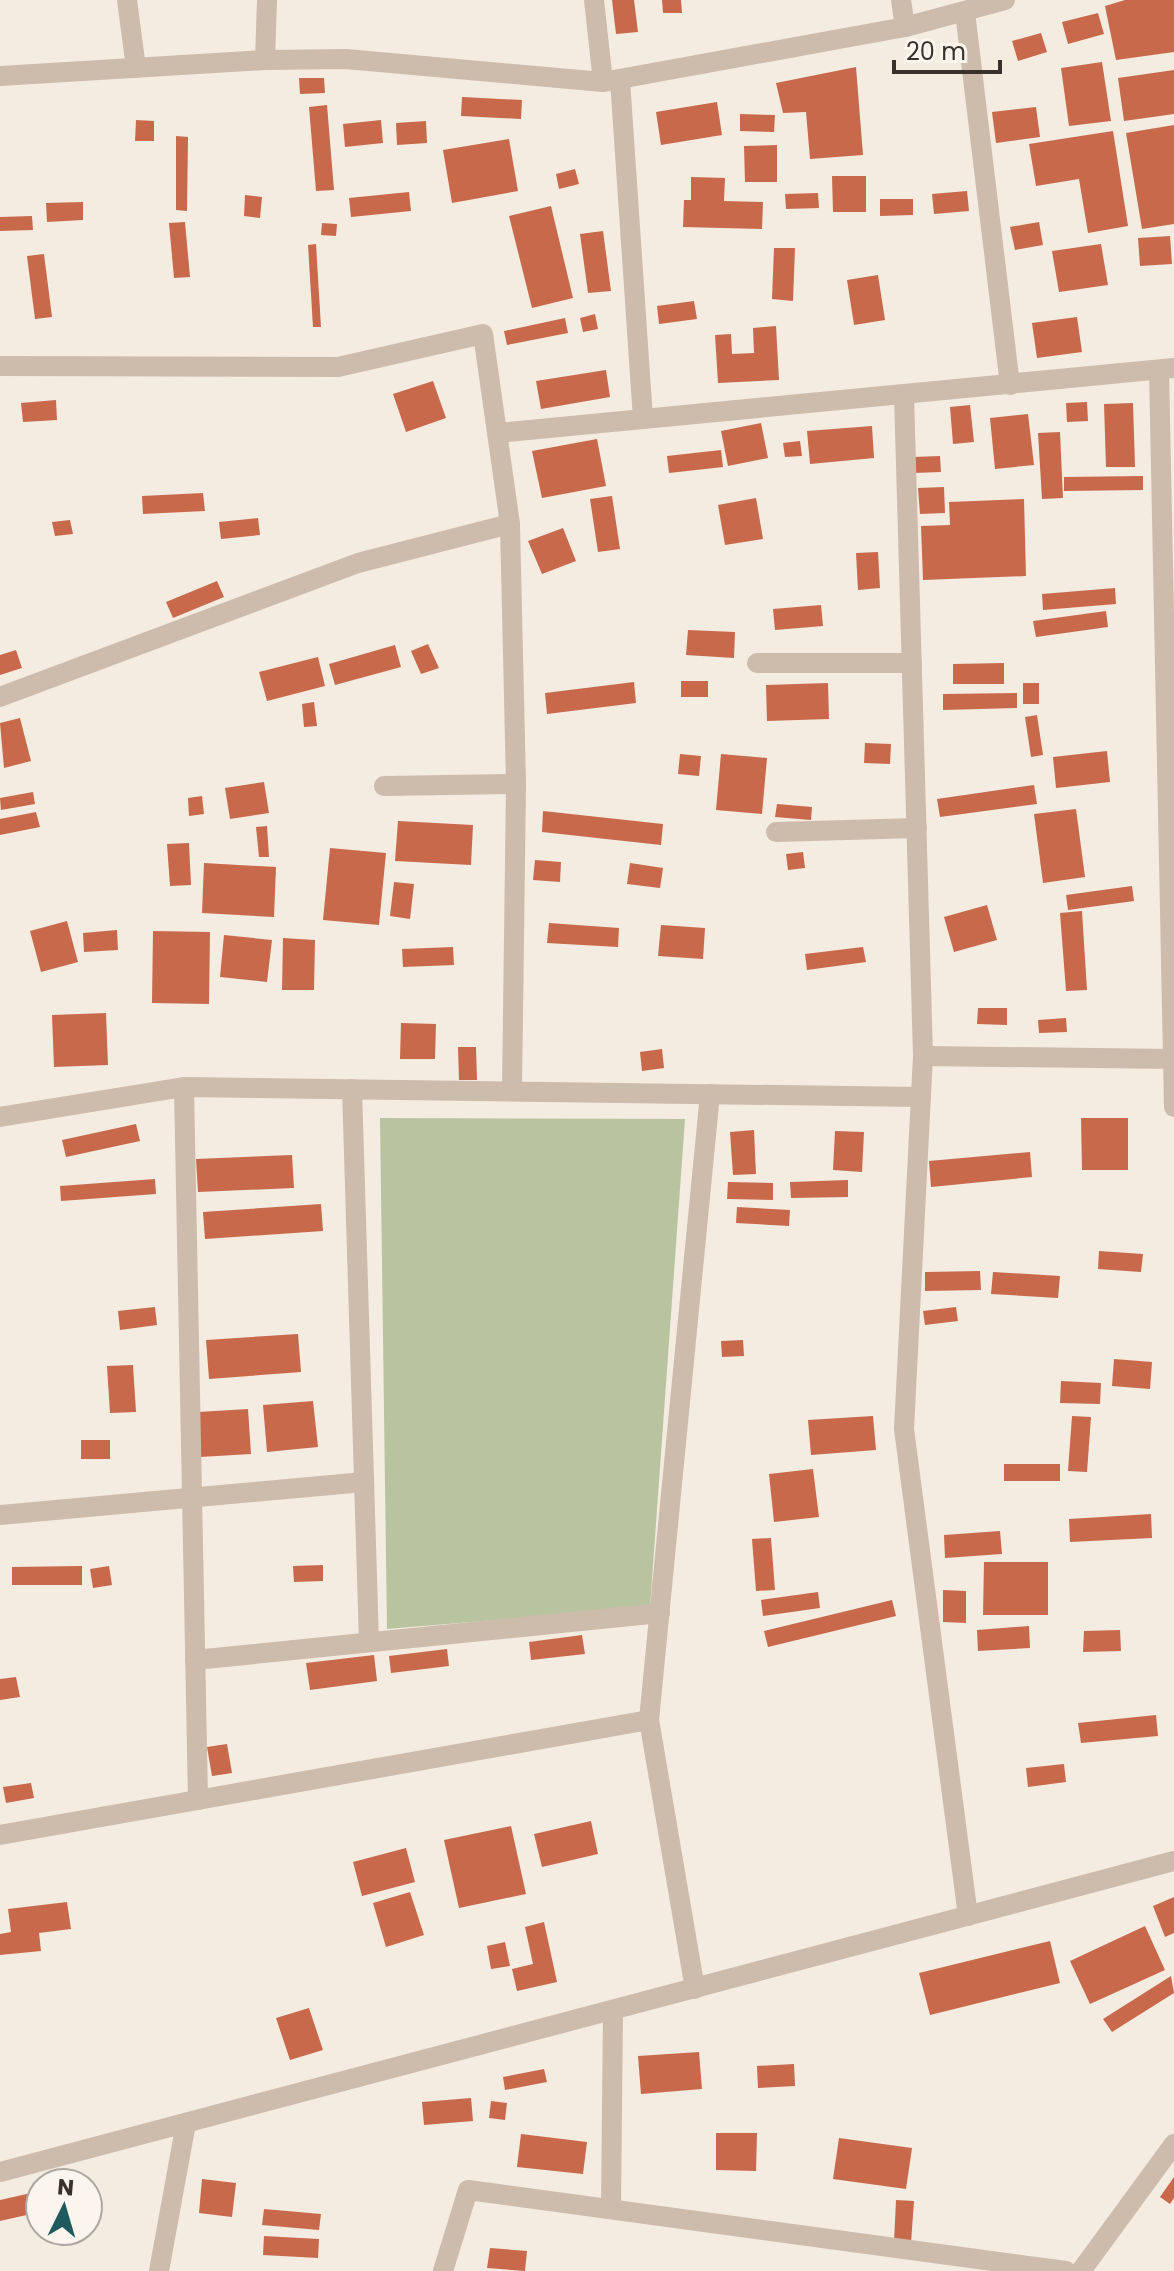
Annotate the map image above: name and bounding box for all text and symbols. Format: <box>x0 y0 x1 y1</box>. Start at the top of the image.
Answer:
scale bar <box>894 24 1000 74</box>
text: 20 m <box>906 35 966 68</box>
north arrow <box>24 2167 104 2247</box>
text: N <box>56 2171 75 2204</box>

